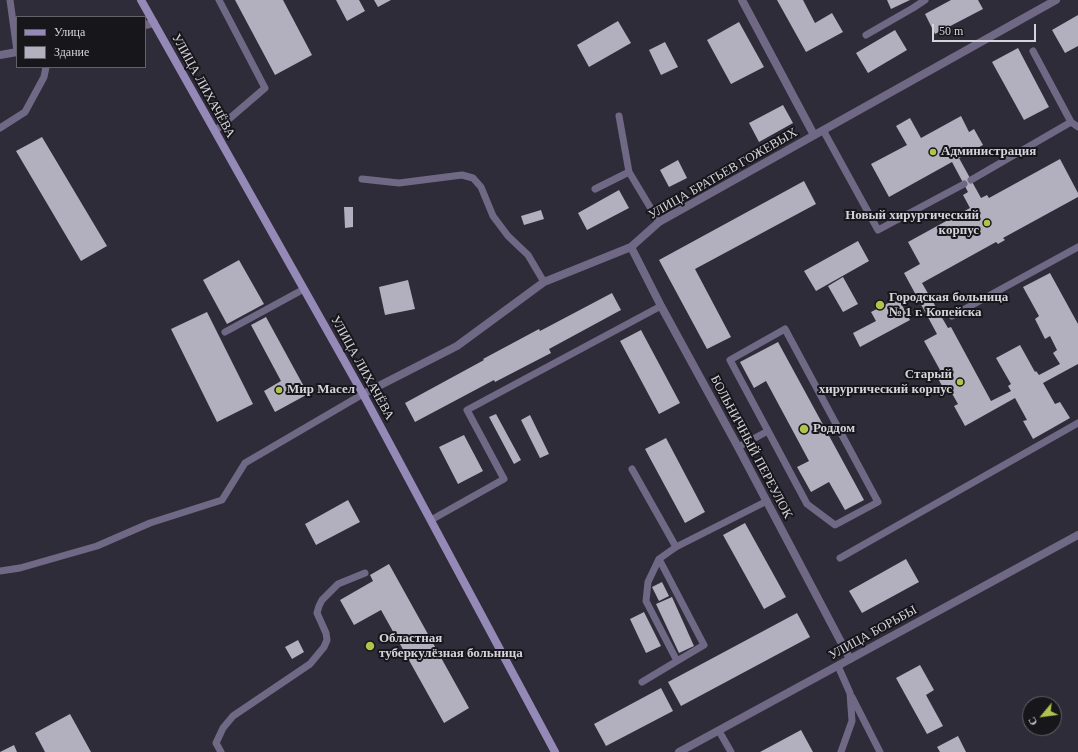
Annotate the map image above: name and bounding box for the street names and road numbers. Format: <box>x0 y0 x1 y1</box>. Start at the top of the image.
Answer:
street label: УЛИЦА ЛИХАЧЁВА <box>168 31 238 141</box>
street label: УЛИЦА БРАТЬЕВ ГОЖЕВЫХ <box>646 125 800 223</box>
street label: УЛИЦА ЛИХАЧЁВА <box>327 313 397 423</box>
street label: БОЛЬНИЧНЫЙ ПЕРЕУЛОК <box>707 373 795 521</box>
street label: УЛИЦА БОРЬБЫ <box>826 602 920 664</box>

